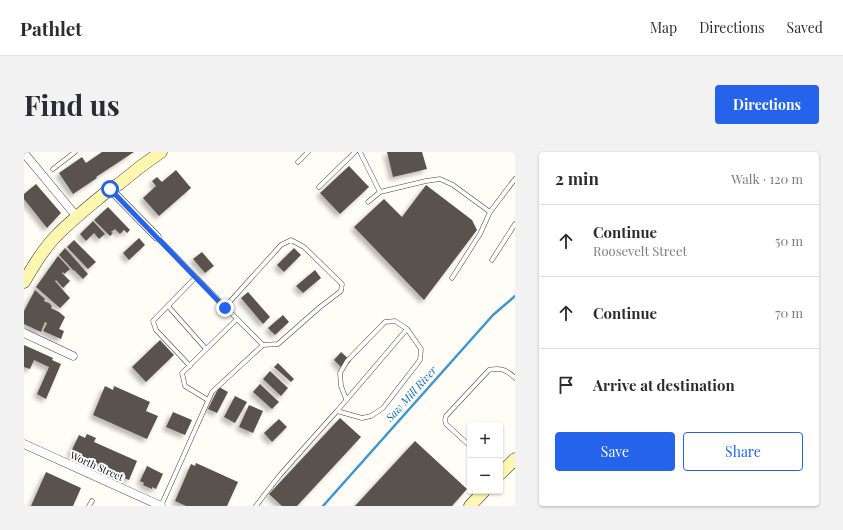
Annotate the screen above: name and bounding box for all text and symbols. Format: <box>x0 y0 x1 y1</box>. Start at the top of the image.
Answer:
text: Pathlet <box>20 15 82 41</box>
text: Map <box>650 18 677 37</box>
text: Directions <box>699 18 765 37</box>
text: Saved <box>787 18 823 37</box>
button: Directions <box>715 85 819 124</box>
text: Find us <box>24 86 120 123</box>
text: 2 min <box>555 167 599 189</box>
text: Walk · 120 m <box>731 170 803 187</box>
route start <box>101 180 119 198</box>
text: Continue <box>593 222 657 242</box>
icon: ahead <box>555 230 577 252</box>
text: 50 m <box>775 232 803 249</box>
text: Roosevelt Street <box>593 242 687 259</box>
route end <box>216 299 234 317</box>
icon: ahead <box>555 302 577 324</box>
text: Continue <box>593 303 657 323</box>
text: 70 m <box>775 304 803 321</box>
water label: Saw Mill River <box>381 363 440 425</box>
icon: arrive <box>555 374 577 396</box>
text: Arrive at destination <box>593 375 735 395</box>
map controls <box>467 422 503 494</box>
button: + <box>467 422 503 458</box>
button: Save <box>555 432 675 471</box>
button: Share <box>683 432 803 471</box>
street label: Worth Street <box>67 448 126 484</box>
button: − <box>467 458 503 494</box>

